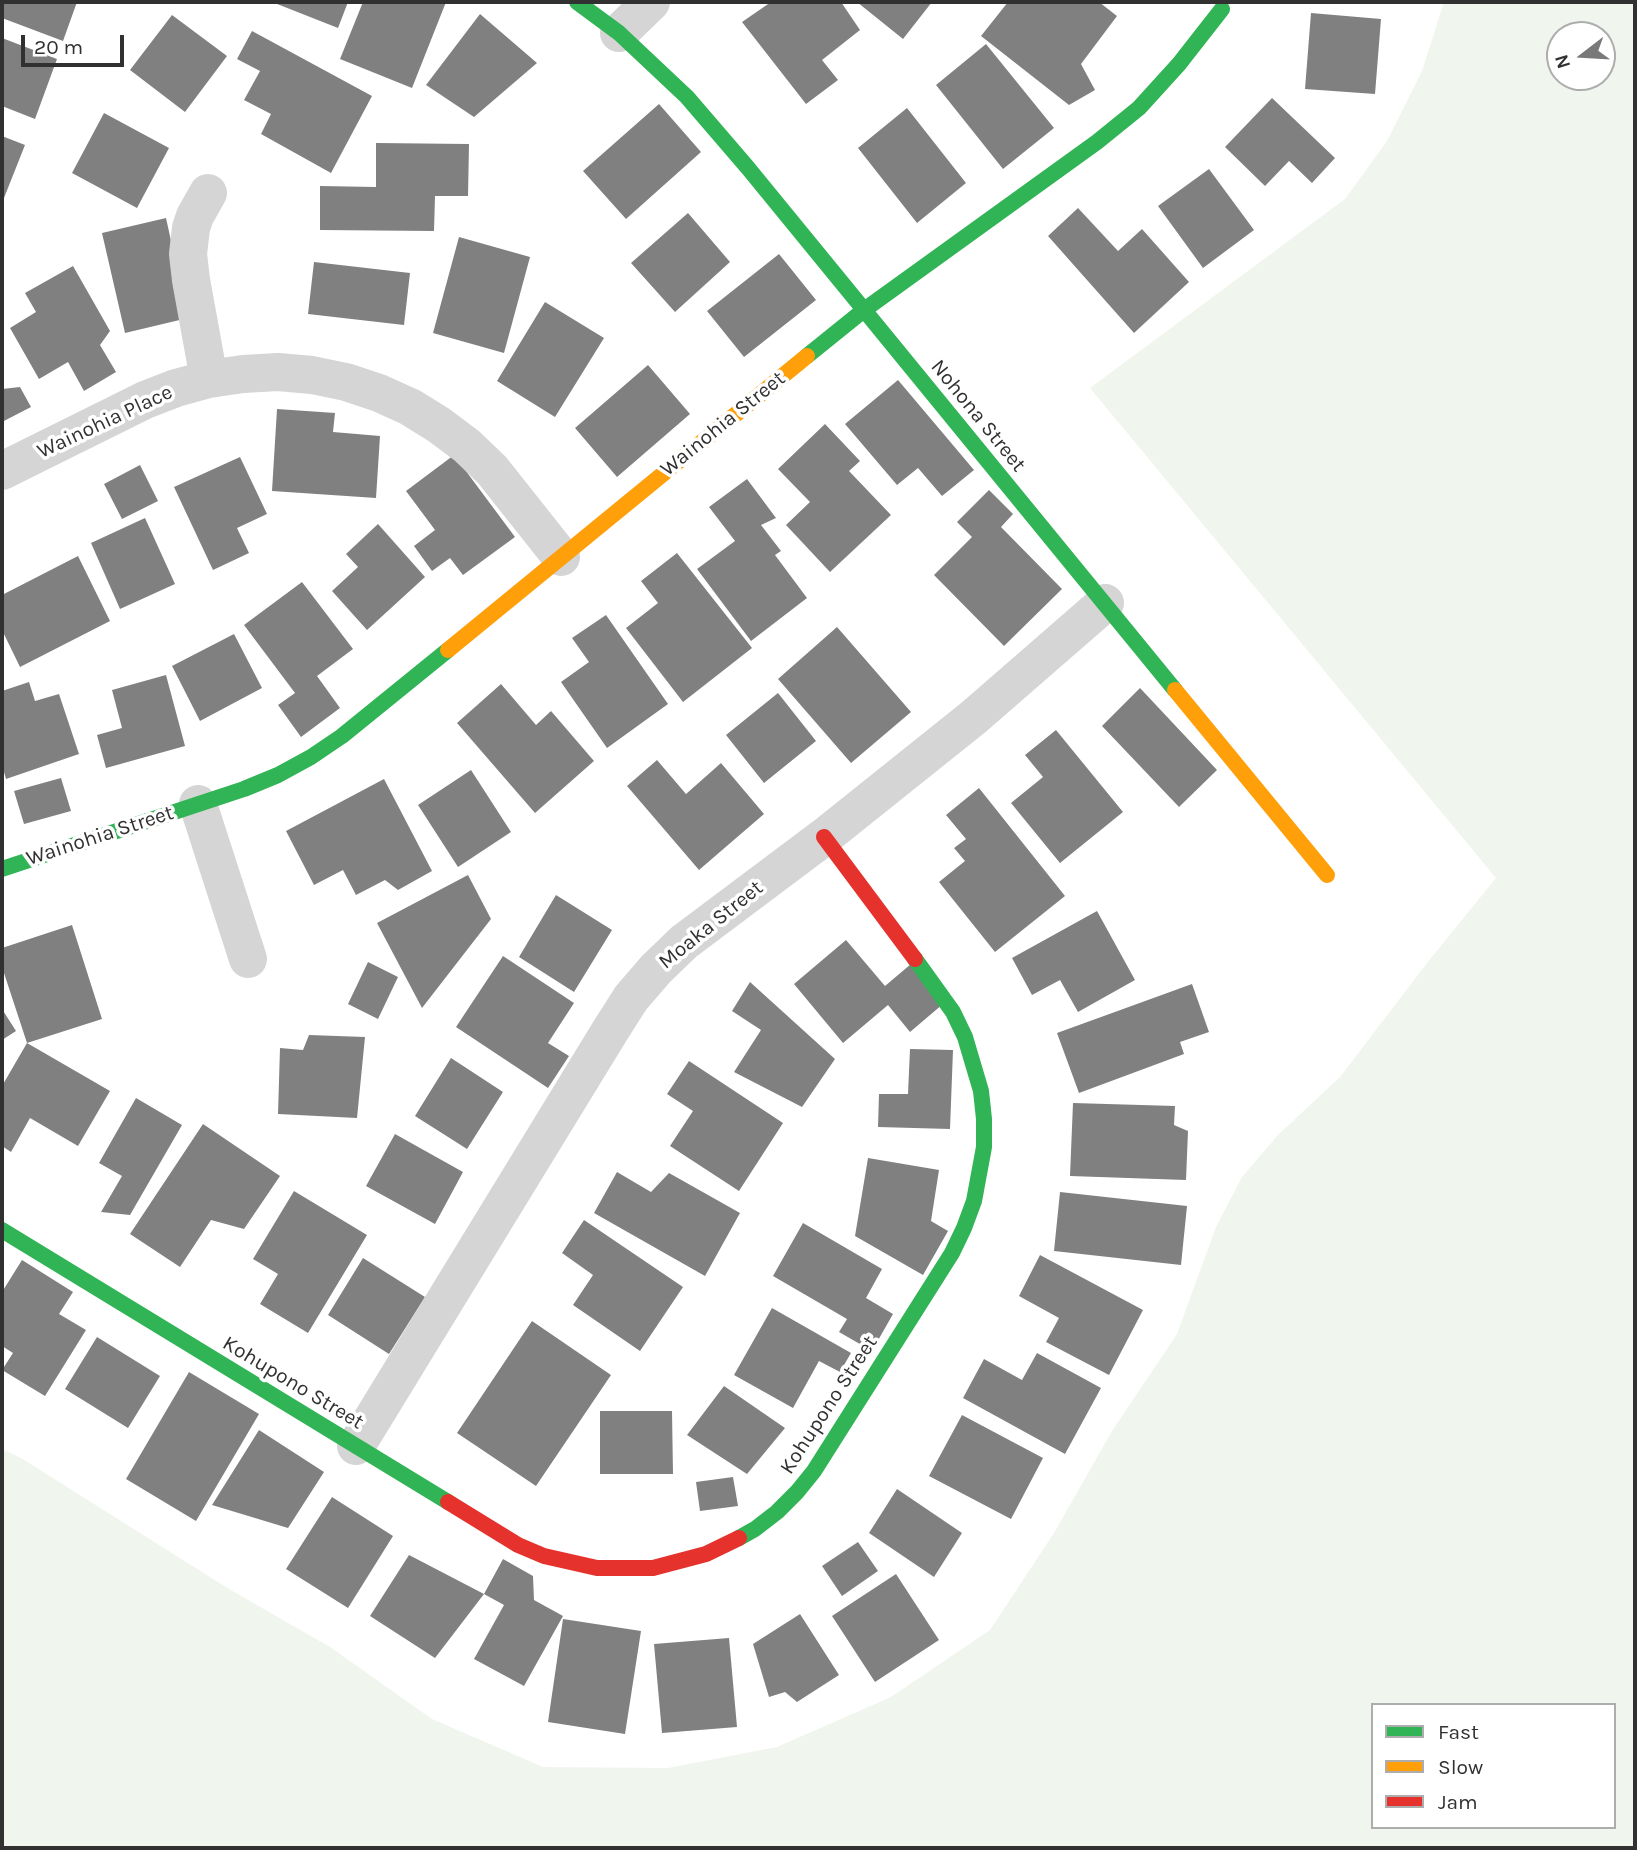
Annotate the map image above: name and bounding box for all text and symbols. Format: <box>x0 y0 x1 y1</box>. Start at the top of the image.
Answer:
scale bar <box>24 21 128 65</box>
north arrow <box>1546 21 1616 91</box>
text: 20 m <box>34 35 83 59</box>
text: N <box>1550 52 1575 71</box>
street label: Nohona Street <box>925 355 1031 477</box>
street label: Wainohia Street <box>656 366 790 482</box>
street label: Wainohia Place <box>33 380 177 464</box>
street label: Wainohia Street <box>23 800 177 872</box>
street label: Moaka Street <box>654 875 768 975</box>
street label: Kohupono Street <box>218 1331 368 1435</box>
street label: Kohupono Street <box>775 1331 883 1479</box>
legend <box>1371 1703 1616 1829</box>
text: Fast <box>1438 1720 1479 1744</box>
text: Slow <box>1438 1755 1483 1779</box>
text: Jam <box>1438 1790 1478 1814</box>

